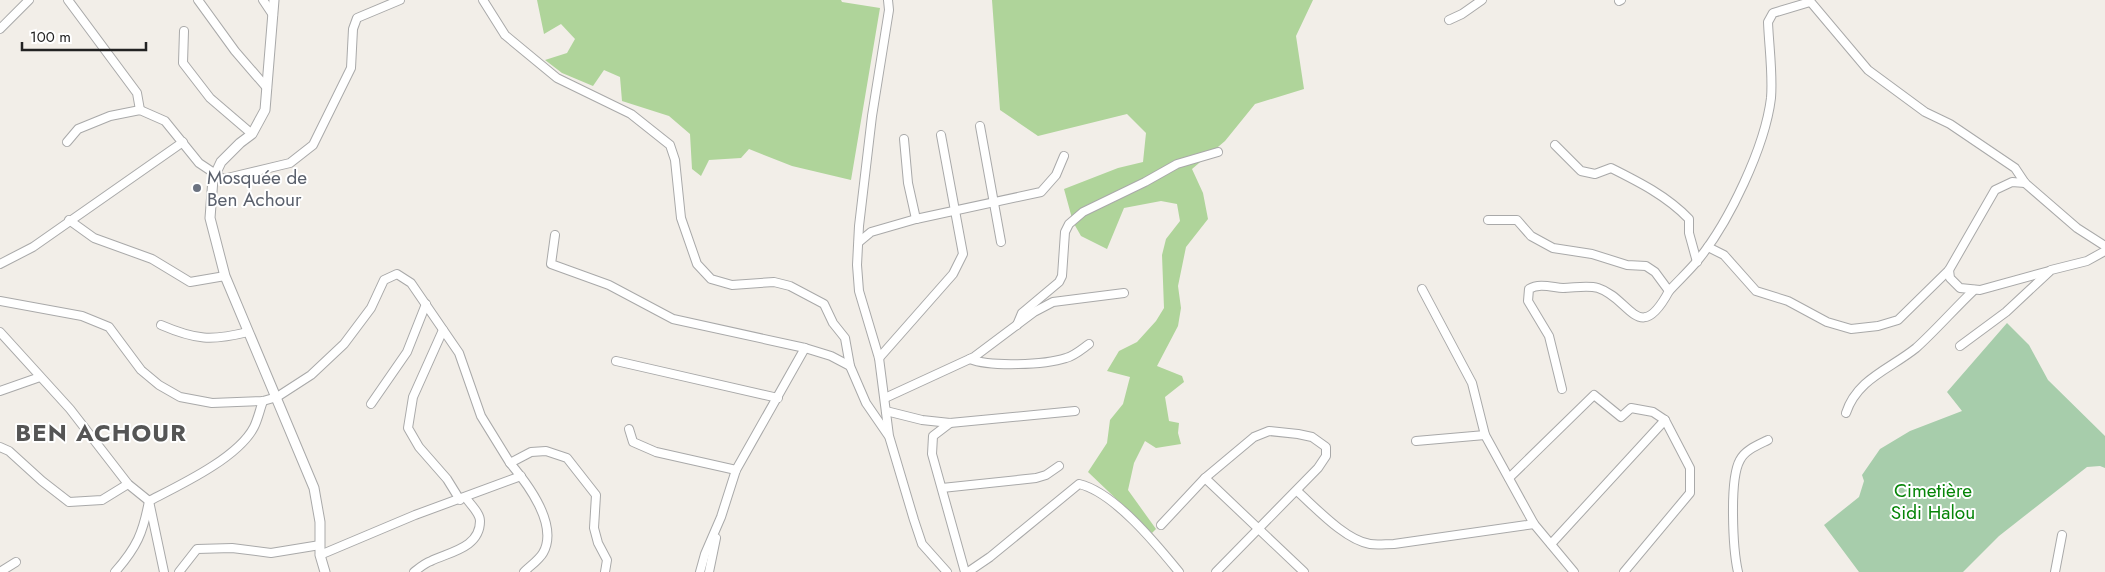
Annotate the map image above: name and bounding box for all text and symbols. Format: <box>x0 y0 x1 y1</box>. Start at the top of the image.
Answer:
scale bar <box>22 20 146 52</box>
text: 100 m <box>30 26 71 48</box>
place label: Mosquée de Ben Achour <box>207 164 307 213</box>
marker: Mosquée de Ben Achour <box>191 182 203 194</box>
district label: BEN ACHOUR <box>15 415 187 450</box>
park label: Cimetière Sidi Halou <box>1891 477 1975 526</box>

